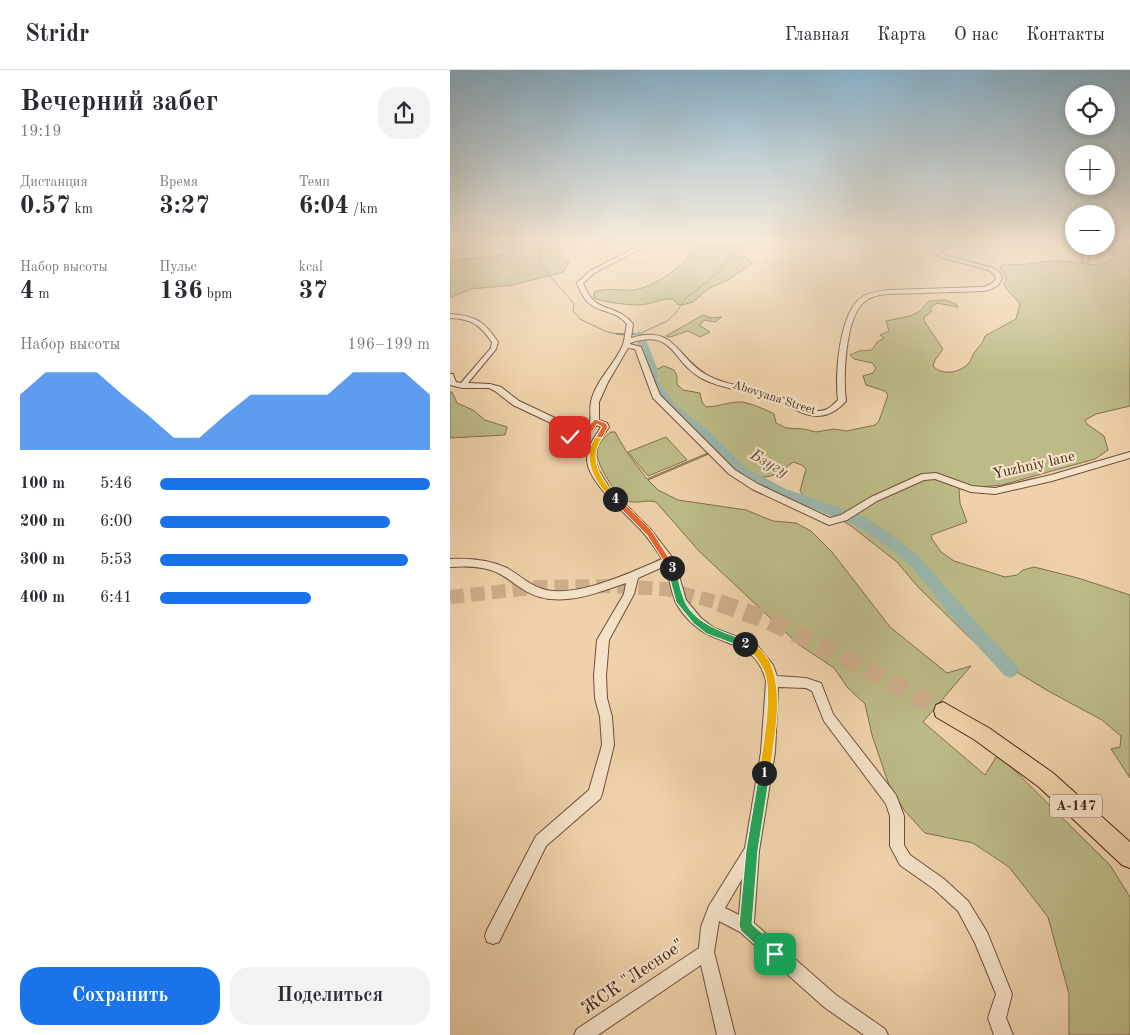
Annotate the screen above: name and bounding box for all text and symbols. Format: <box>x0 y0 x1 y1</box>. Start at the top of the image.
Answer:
text: Stridr <box>25 23 89 47</box>
text: Главная <box>785 26 849 44</box>
text: Карта <box>877 26 926 44</box>
text: О нас <box>954 26 998 44</box>
text: Контакты <box>1026 26 1105 44</box>
map controls <box>1065 85 1115 255</box>
button: locate <box>1065 85 1115 135</box>
button: share <box>378 87 430 139</box>
text: Вечерний забег <box>20 89 218 117</box>
text: 19:19 <box>20 124 62 140</box>
button: + <box>1065 145 1115 195</box>
text: Дистанция <box>20 175 88 189</box>
text: Время <box>159 175 198 189</box>
text: Темп <box>299 175 330 189</box>
text: 0.57 <box>20 194 71 219</box>
text: 3:27 <box>159 194 210 219</box>
text: 6:04 <box>299 194 349 219</box>
text: km <box>71 202 93 216</box>
text: /km <box>349 202 378 216</box>
button: − <box>1065 205 1115 255</box>
text: Набор высоты <box>20 260 108 274</box>
text: Пульс <box>159 260 197 274</box>
text: kcal <box>299 260 323 274</box>
text: 4 <box>20 279 35 304</box>
text: 136 <box>159 279 203 304</box>
text: 37 <box>299 279 328 304</box>
text: m <box>35 287 50 301</box>
text: bpm <box>203 287 232 301</box>
text: Набор высоты <box>20 337 120 353</box>
text: 196–199 m <box>347 337 430 353</box>
street label: Abovyana Street <box>731 379 817 417</box>
pin <box>549 416 591 458</box>
icon: check <box>556 423 584 451</box>
water label: Бзугу <box>747 447 791 481</box>
street label: Yuzhniy lane <box>991 449 1077 483</box>
text: 100 m <box>20 476 65 492</box>
text: 5:46 <box>100 476 132 492</box>
pin: 4 <box>602 486 628 512</box>
text: 4 <box>611 492 620 506</box>
text: 200 m <box>20 514 65 530</box>
text: 6:00 <box>100 514 132 530</box>
text: 300 m <box>20 552 65 568</box>
text: 5:53 <box>100 552 132 568</box>
pin: 3 <box>660 556 684 580</box>
text: 3 <box>668 561 677 575</box>
text: 400 m <box>20 590 65 606</box>
text: 6:41 <box>100 590 132 606</box>
pin: 2 <box>732 632 758 656</box>
text: 2 <box>741 637 750 651</box>
pin: 1 <box>752 760 776 786</box>
text: 1 <box>760 766 769 780</box>
road number: А-147 <box>1050 794 1102 818</box>
pin <box>754 933 796 975</box>
street label: ЖСК "Лесное" <box>578 936 688 1018</box>
icon: arrive <box>761 940 789 968</box>
button: Сохранить <box>20 967 220 1025</box>
button: Поделиться <box>230 967 430 1025</box>

